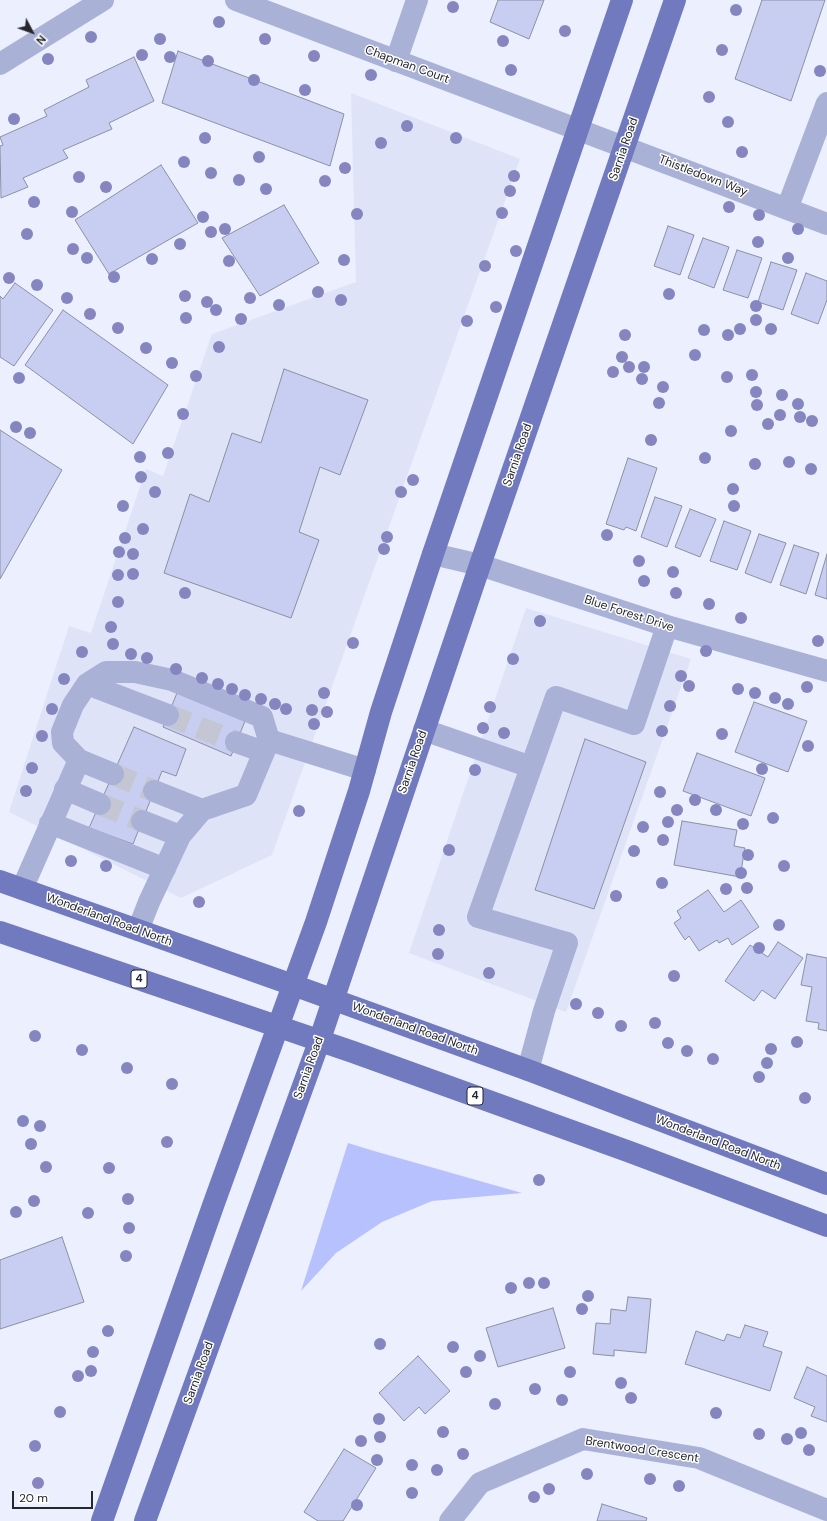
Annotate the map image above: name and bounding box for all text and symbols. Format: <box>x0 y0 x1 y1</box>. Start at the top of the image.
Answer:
north arrow <box>12 12 52 52</box>
text: N <box>33 32 49 47</box>
street label: Chapman Court <box>363 43 451 87</box>
street label: Sarnia Road <box>607 116 641 182</box>
street label: Thistledown Way <box>656 152 750 200</box>
street label: Sarnia Road <box>501 422 535 488</box>
street label: Blue Forest Drive <box>582 593 676 635</box>
street label: Sarnia Road <box>396 729 430 795</box>
street label: Wonderland Road North <box>44 890 174 950</box>
road number: 4 <box>131 970 147 988</box>
street label: Wonderland Road North <box>350 999 480 1059</box>
street label: Sarnia Road <box>291 1035 327 1101</box>
road number: 4 <box>467 1087 483 1105</box>
street label: Wonderland Road North <box>653 1112 783 1174</box>
street label: Sarnia Road <box>181 1340 217 1406</box>
street label: Brentwood Crescent <box>584 1434 700 1466</box>
scale bar <box>14 1483 95 1509</box>
text: 20 m <box>19 1490 48 1506</box>

